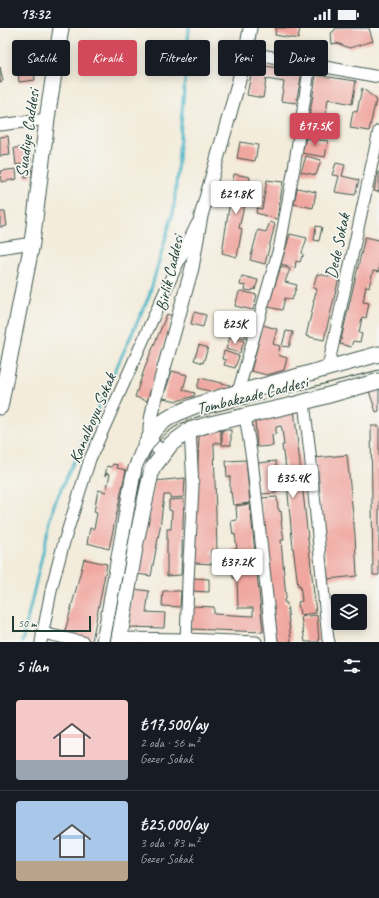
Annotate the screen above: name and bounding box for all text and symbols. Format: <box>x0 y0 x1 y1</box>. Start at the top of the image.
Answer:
text: 13:32 <box>20 5 50 24</box>
chip: Satılık <box>12 40 70 76</box>
chip: Kiralık <box>78 40 137 76</box>
chip: Filtreler <box>145 40 210 76</box>
chip: Yeni <box>218 40 266 76</box>
chip: Daire <box>274 40 328 76</box>
street label: Suadiye Caddesi <box>11 86 44 179</box>
pin: ₺17.5K <box>282 113 348 147</box>
text: ₺17.5K <box>299 118 331 134</box>
pin: ₺21.8K <box>203 181 269 215</box>
text: ₺21.8K <box>220 186 252 202</box>
street label: Dede Sokak <box>320 210 355 281</box>
street label: Birlik Caddesi <box>151 231 189 313</box>
pin: ₺25K <box>211 311 259 345</box>
text: ₺25K <box>223 316 247 332</box>
street label: Kanalboyu Sokak <box>64 368 122 466</box>
street label: Tombakzade Caddesi <box>194 371 312 419</box>
pin: ₺35.4K <box>260 465 326 499</box>
text: ₺35.4K <box>277 470 309 486</box>
pin: ₺37.2K <box>204 549 270 583</box>
text: ₺37.2K <box>221 554 253 570</box>
map controls <box>331 594 367 630</box>
button: layers <box>331 594 367 630</box>
scale bar <box>12 614 91 633</box>
text: 50 m <box>18 616 37 630</box>
icon: filters <box>341 655 363 677</box>
text: 5 ilan <box>16 656 49 677</box>
text: ₺17,500/ay <box>140 714 208 735</box>
icon: home <box>48 716 96 764</box>
text: 2 oda · 56 m² <box>140 735 199 751</box>
text: Gezer Sokak <box>140 751 193 767</box>
text: ₺25,000/ay <box>140 814 208 835</box>
icon: home <box>48 817 96 865</box>
text: 3 oda · 83 m² <box>140 835 199 851</box>
text: Gezer Sokak <box>140 851 193 867</box>

